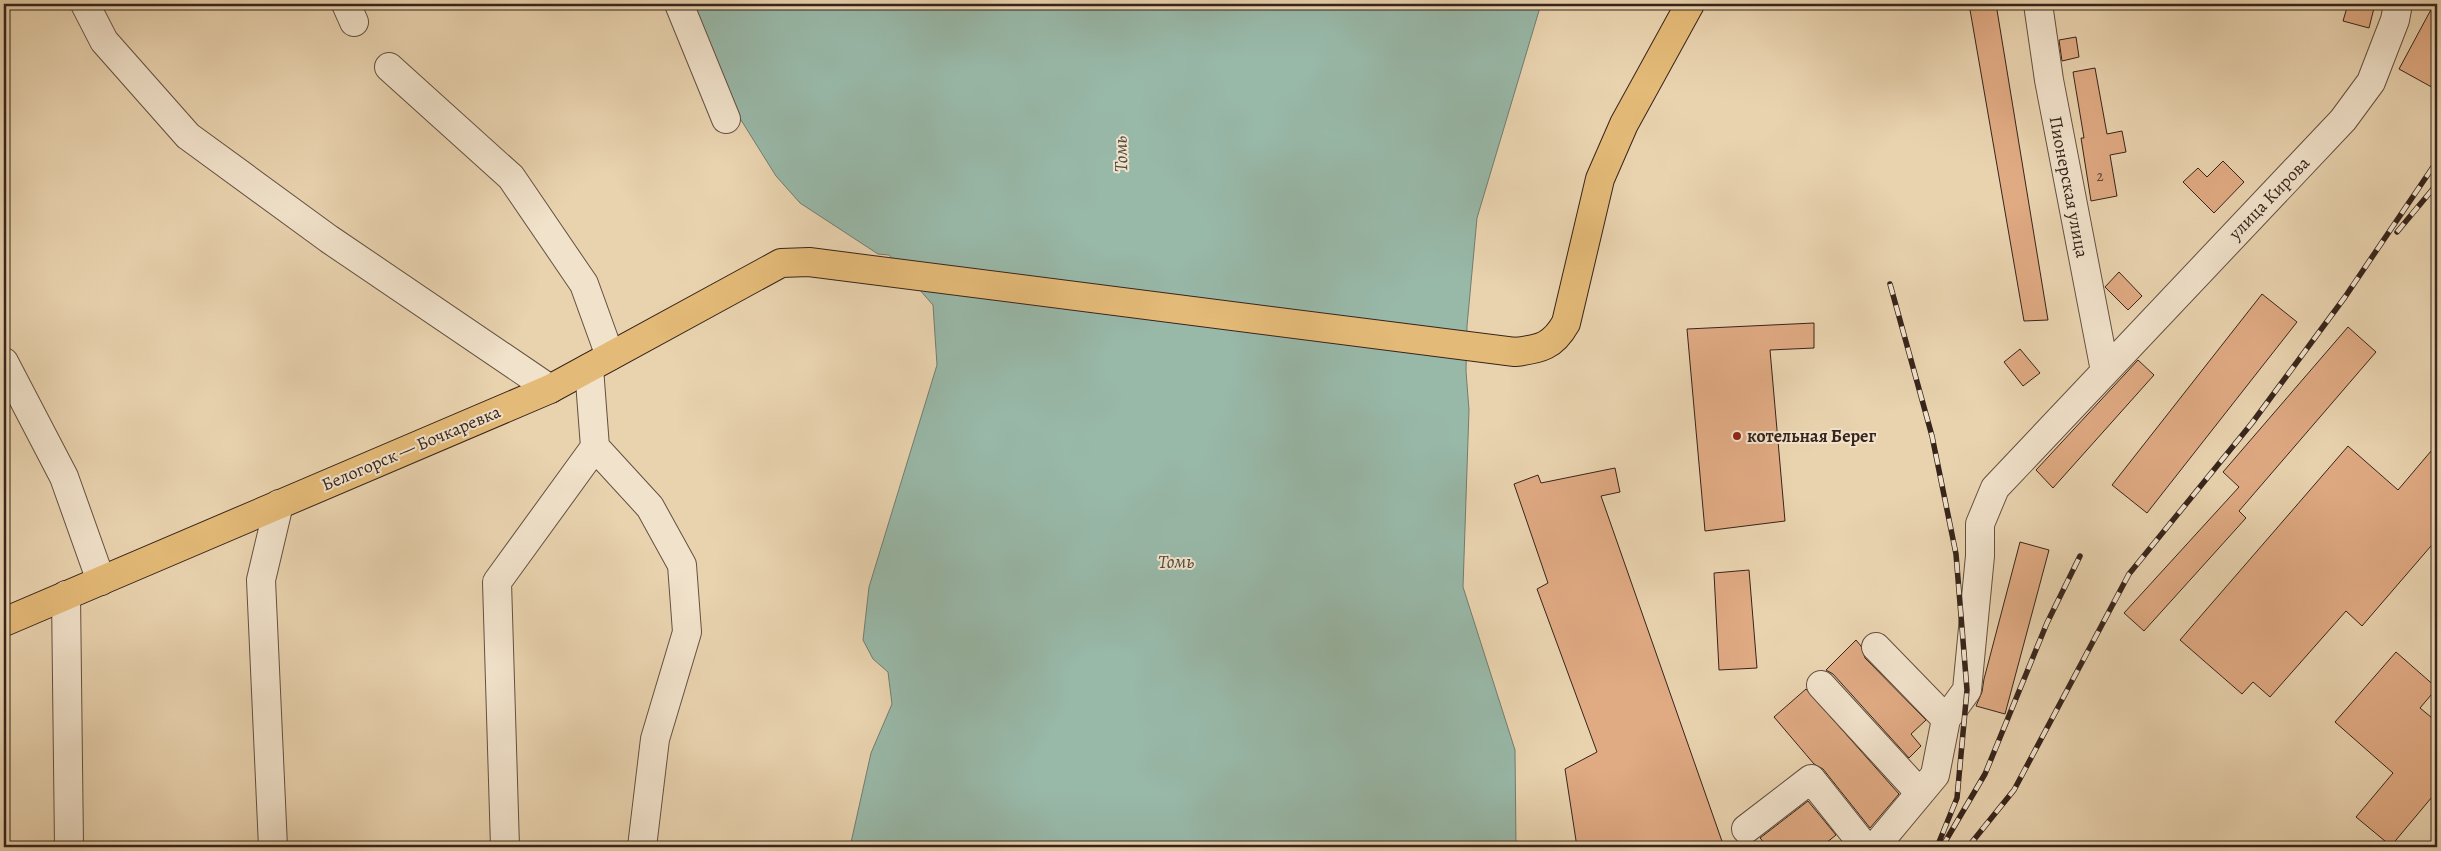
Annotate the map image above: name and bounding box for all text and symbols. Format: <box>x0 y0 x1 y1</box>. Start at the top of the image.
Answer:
street label: Пионерская улица <box>2044 114 2095 261</box>
water label: Томь <box>1108 136 1134 172</box>
street label: улица Кирова <box>2223 151 2315 246</box>
house number: 2 <box>2096 166 2104 186</box>
street label: Белогорск — Бочкаревка <box>318 399 505 497</box>
place label: котельная Берег <box>1747 424 1876 448</box>
marker: котельная Берег <box>1731 430 1743 442</box>
water label: Томь <box>1158 549 1194 575</box>

